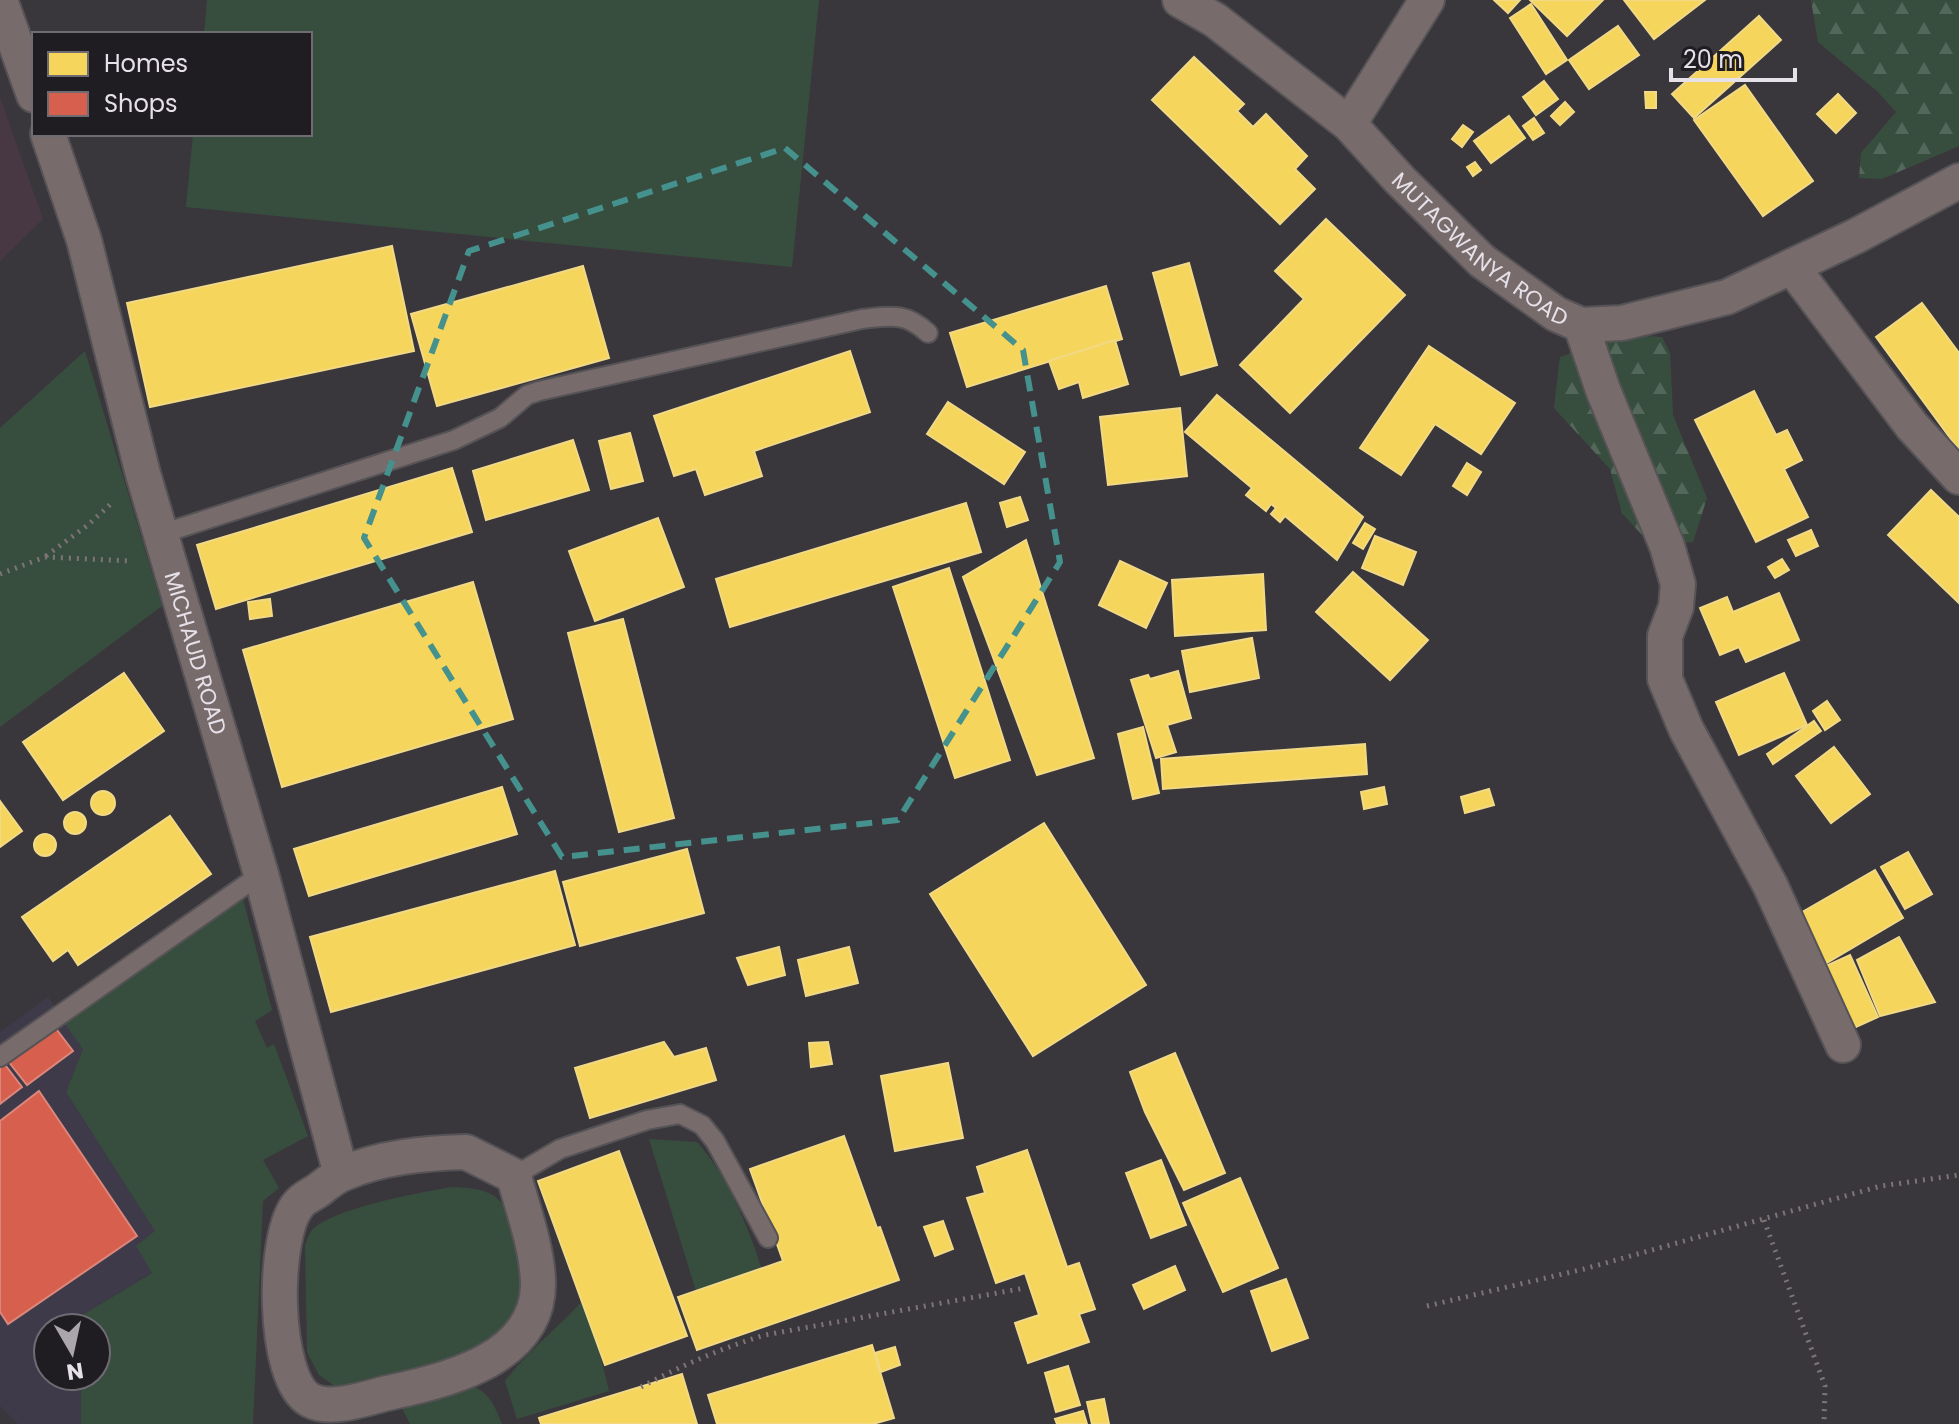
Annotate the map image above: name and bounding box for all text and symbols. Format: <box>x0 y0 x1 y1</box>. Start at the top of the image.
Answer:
legend <box>32 32 312 136</box>
scale bar <box>1671 32 1795 82</box>
text: 20 m <box>1683 43 1743 76</box>
text: Homes <box>104 47 188 80</box>
text: Shops <box>104 87 178 120</box>
street label: MUTAGWANYA ROAD <box>1385 165 1573 333</box>
street label: MICHAUD ROAD <box>157 568 235 738</box>
north arrow <box>32 1312 112 1392</box>
text: N <box>64 1355 86 1388</box>

